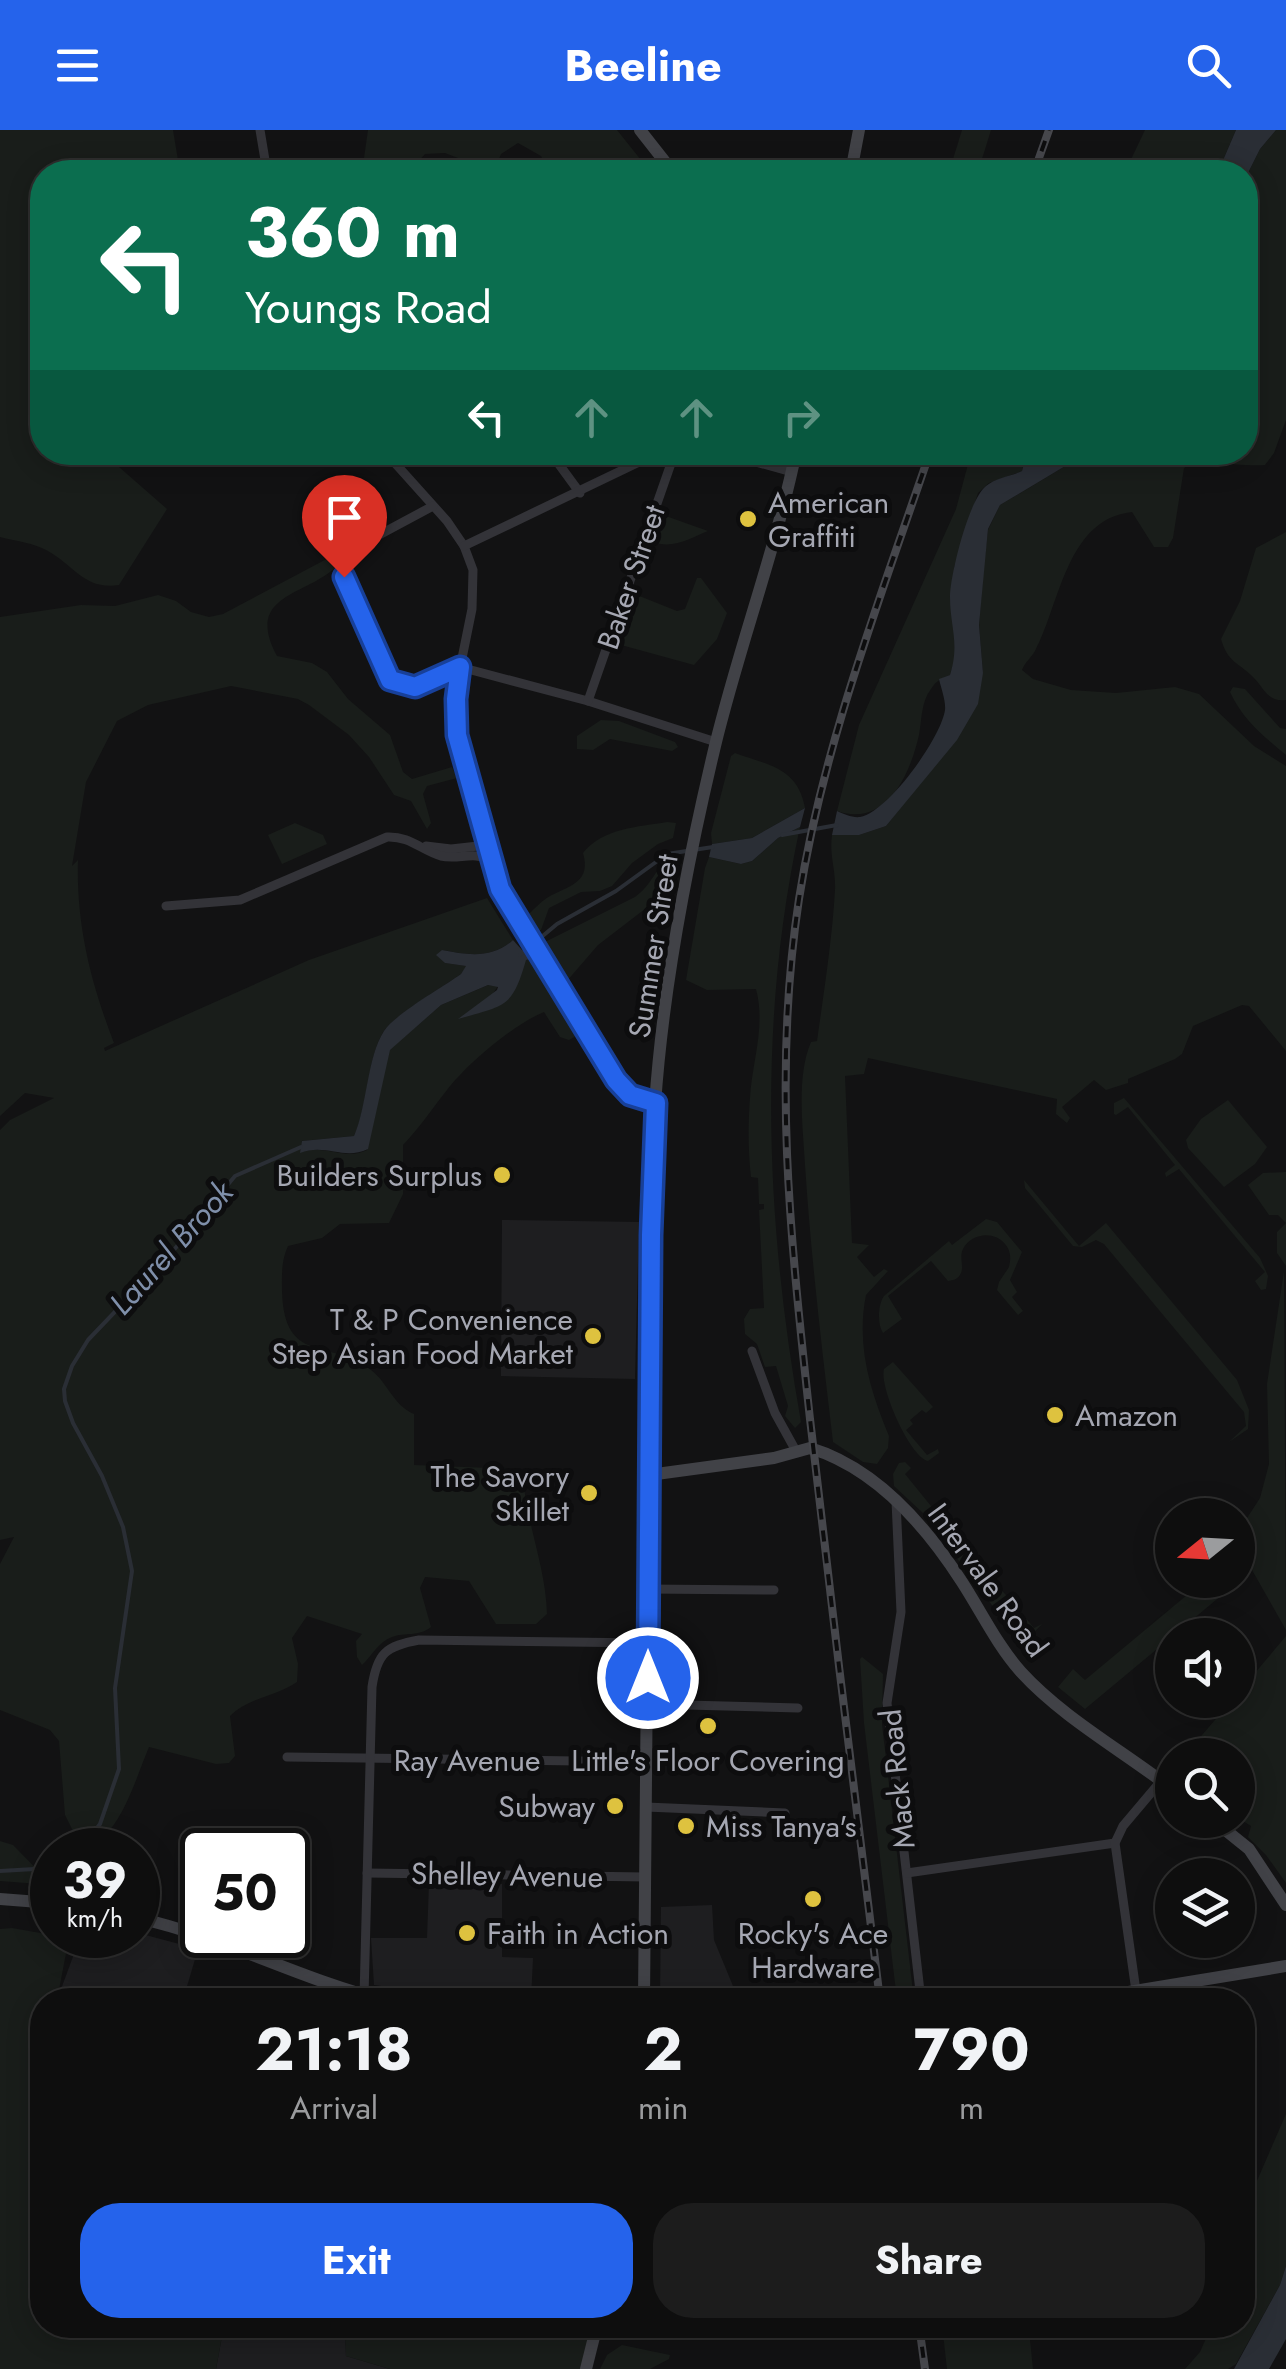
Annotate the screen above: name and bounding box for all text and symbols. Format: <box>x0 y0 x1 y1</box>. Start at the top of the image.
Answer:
text: Beeline <box>564 33 722 98</box>
icon: menu <box>50 38 105 93</box>
icon: search <box>1181 38 1236 93</box>
text: 360 m <box>245 182 460 283</box>
icon: left <box>80 200 210 330</box>
text: Youngs Road <box>245 275 492 340</box>
icon: left <box>459 390 514 445</box>
icon: ahead <box>564 390 619 445</box>
icon: ahead <box>669 390 724 445</box>
icon: right <box>774 390 829 445</box>
pin <box>302 475 387 578</box>
place label: American Graffiti <box>768 481 889 558</box>
icon: arrive <box>317 490 372 545</box>
street label: Baker Street <box>586 498 676 655</box>
marker: American Graffiti <box>737 508 759 530</box>
street label: Summer Street <box>617 850 689 1041</box>
place label: Builders Surplus <box>277 1154 482 1197</box>
marker: Builders Surplus <box>491 1164 513 1186</box>
water label: Laurel Brook <box>98 1170 245 1325</box>
place label: T & P Convenience Step Asian Food Market <box>272 1298 574 1375</box>
marker: T & P Convenience Step Asian Food Market <box>582 1325 604 1347</box>
place label: Amazon <box>1075 1394 1178 1437</box>
marker: Amazon <box>1044 1404 1066 1426</box>
place label: The Savory Skillet <box>431 1455 570 1532</box>
marker: The Savory Skillet <box>578 1482 600 1504</box>
street label: Intervale Road <box>918 1494 1058 1666</box>
north arrow <box>1155 1498 1255 1598</box>
map controls <box>1155 1498 1255 1958</box>
button: sound <box>1155 1618 1255 1718</box>
position arrow <box>596 1626 700 1730</box>
street label: Mack Road <box>868 1707 926 1851</box>
marker: Little's Floor Covering <box>697 1715 719 1737</box>
button: search <box>1155 1738 1255 1838</box>
street label: Ray Avenue <box>394 1739 540 1782</box>
place label: Little's Floor Covering <box>571 1739 845 1782</box>
place label: Subway <box>498 1785 596 1828</box>
marker: Subway <box>604 1795 626 1817</box>
place label: Miss Tanya's <box>706 1805 857 1848</box>
marker: Miss Tanya's <box>675 1815 697 1837</box>
speed limit sign: 50 <box>180 1828 310 1958</box>
text: 39 <box>63 1844 127 1917</box>
street label: Shelley Avenue <box>411 1852 603 1898</box>
button: layers <box>1155 1858 1255 1958</box>
marker: Rocky's Ace Hardware <box>802 1888 824 1910</box>
text: km/h <box>67 1900 123 1936</box>
place label: Faith in Action <box>487 1912 669 1955</box>
place label: Rocky's Ace Hardware <box>738 1912 888 1989</box>
marker: Faith in Action <box>456 1922 478 1944</box>
text: 21:18 <box>255 2006 413 2093</box>
text: 2 <box>643 2006 683 2093</box>
text: 790 <box>914 2006 1030 2093</box>
text: Arrival <box>290 2085 378 2131</box>
text: min <box>638 2085 688 2131</box>
text: m <box>959 2085 984 2131</box>
button: Exit <box>80 2203 633 2318</box>
button: Share <box>653 2203 1205 2318</box>

